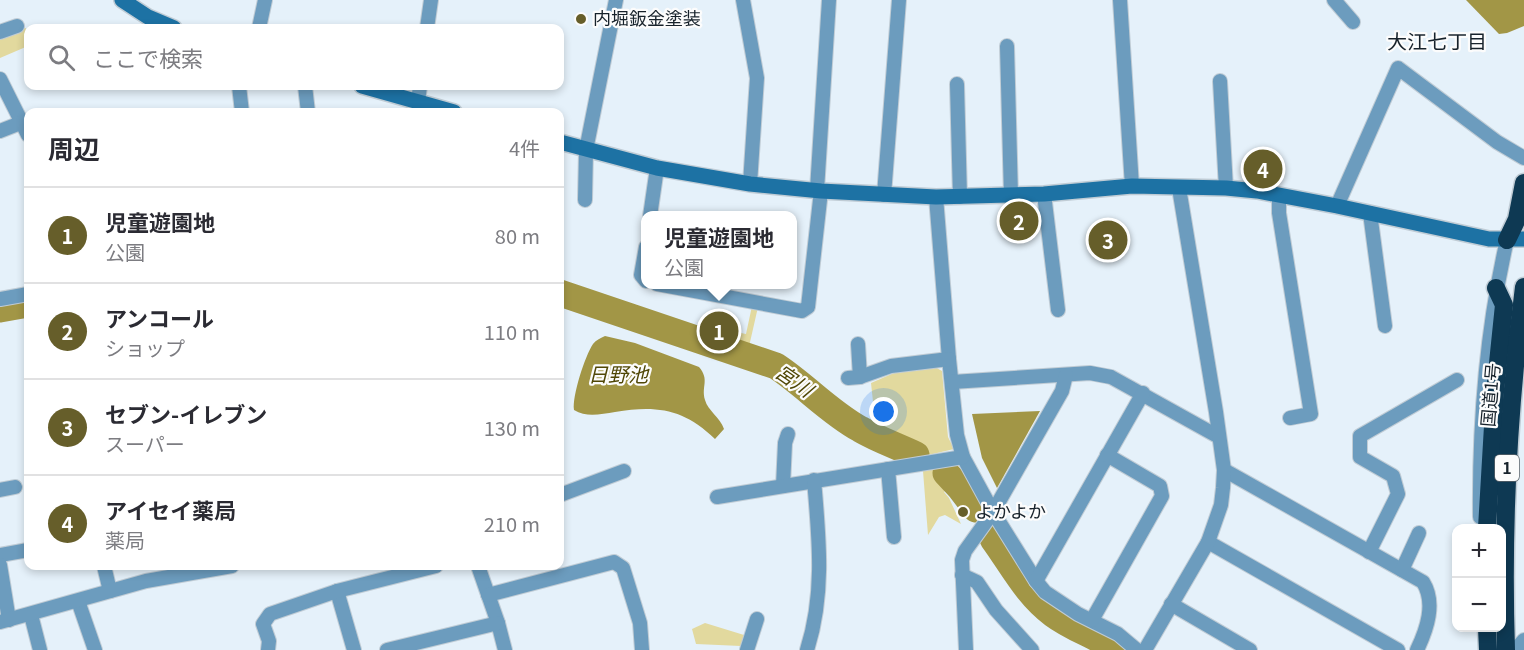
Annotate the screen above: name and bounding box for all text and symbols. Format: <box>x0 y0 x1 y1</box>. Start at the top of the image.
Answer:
place label: 内堀鈑金塗装 <box>593 4 701 30</box>
marker: 内堀鈑金塗装 <box>574 12 588 26</box>
search box <box>24 24 564 90</box>
district label: 大江七丁目 <box>1387 26 1487 55</box>
icon: search <box>45 41 78 74</box>
text: ここで検索 <box>93 41 203 73</box>
text: 周辺 <box>48 129 100 166</box>
text: 4件 <box>509 133 540 162</box>
pin: 4 <box>1244 146 1282 192</box>
pin: 2 <box>1000 198 1038 244</box>
text: 児童遊園地 <box>105 205 215 237</box>
popup <box>641 211 797 289</box>
pin: 3 <box>1088 218 1128 262</box>
text: 児童遊園地 <box>664 220 774 252</box>
text: 1 <box>62 221 73 250</box>
text: 80 m <box>495 221 540 250</box>
text: 公園 <box>105 237 145 266</box>
text: 公園 <box>664 252 704 281</box>
text: アンコール <box>105 301 214 333</box>
pin: 1 <box>700 308 738 354</box>
text: 2 <box>62 317 73 346</box>
text: 110 m <box>484 317 540 346</box>
text: ショップ <box>105 333 185 362</box>
water label: 宮川 <box>770 356 821 404</box>
water label: 日野池 <box>588 359 650 388</box>
street label: 国道1号 <box>1473 362 1505 428</box>
text: セブン-イレブン <box>105 397 267 429</box>
your location <box>869 397 898 426</box>
text: 3 <box>62 413 73 442</box>
text: 130 m <box>484 413 540 442</box>
text: スーパー <box>105 429 185 458</box>
road number: 1 <box>1495 455 1519 481</box>
text: アイセイ薬局 <box>105 493 236 525</box>
place label: よかよか <box>975 497 1046 523</box>
marker: よかよか <box>956 505 970 519</box>
text: 4 <box>62 509 73 538</box>
text: 210 m <box>484 509 540 538</box>
map controls <box>1452 524 1506 632</box>
button: + <box>1452 524 1506 578</box>
text: 薬局 <box>105 525 145 554</box>
button: − <box>1452 578 1506 632</box>

